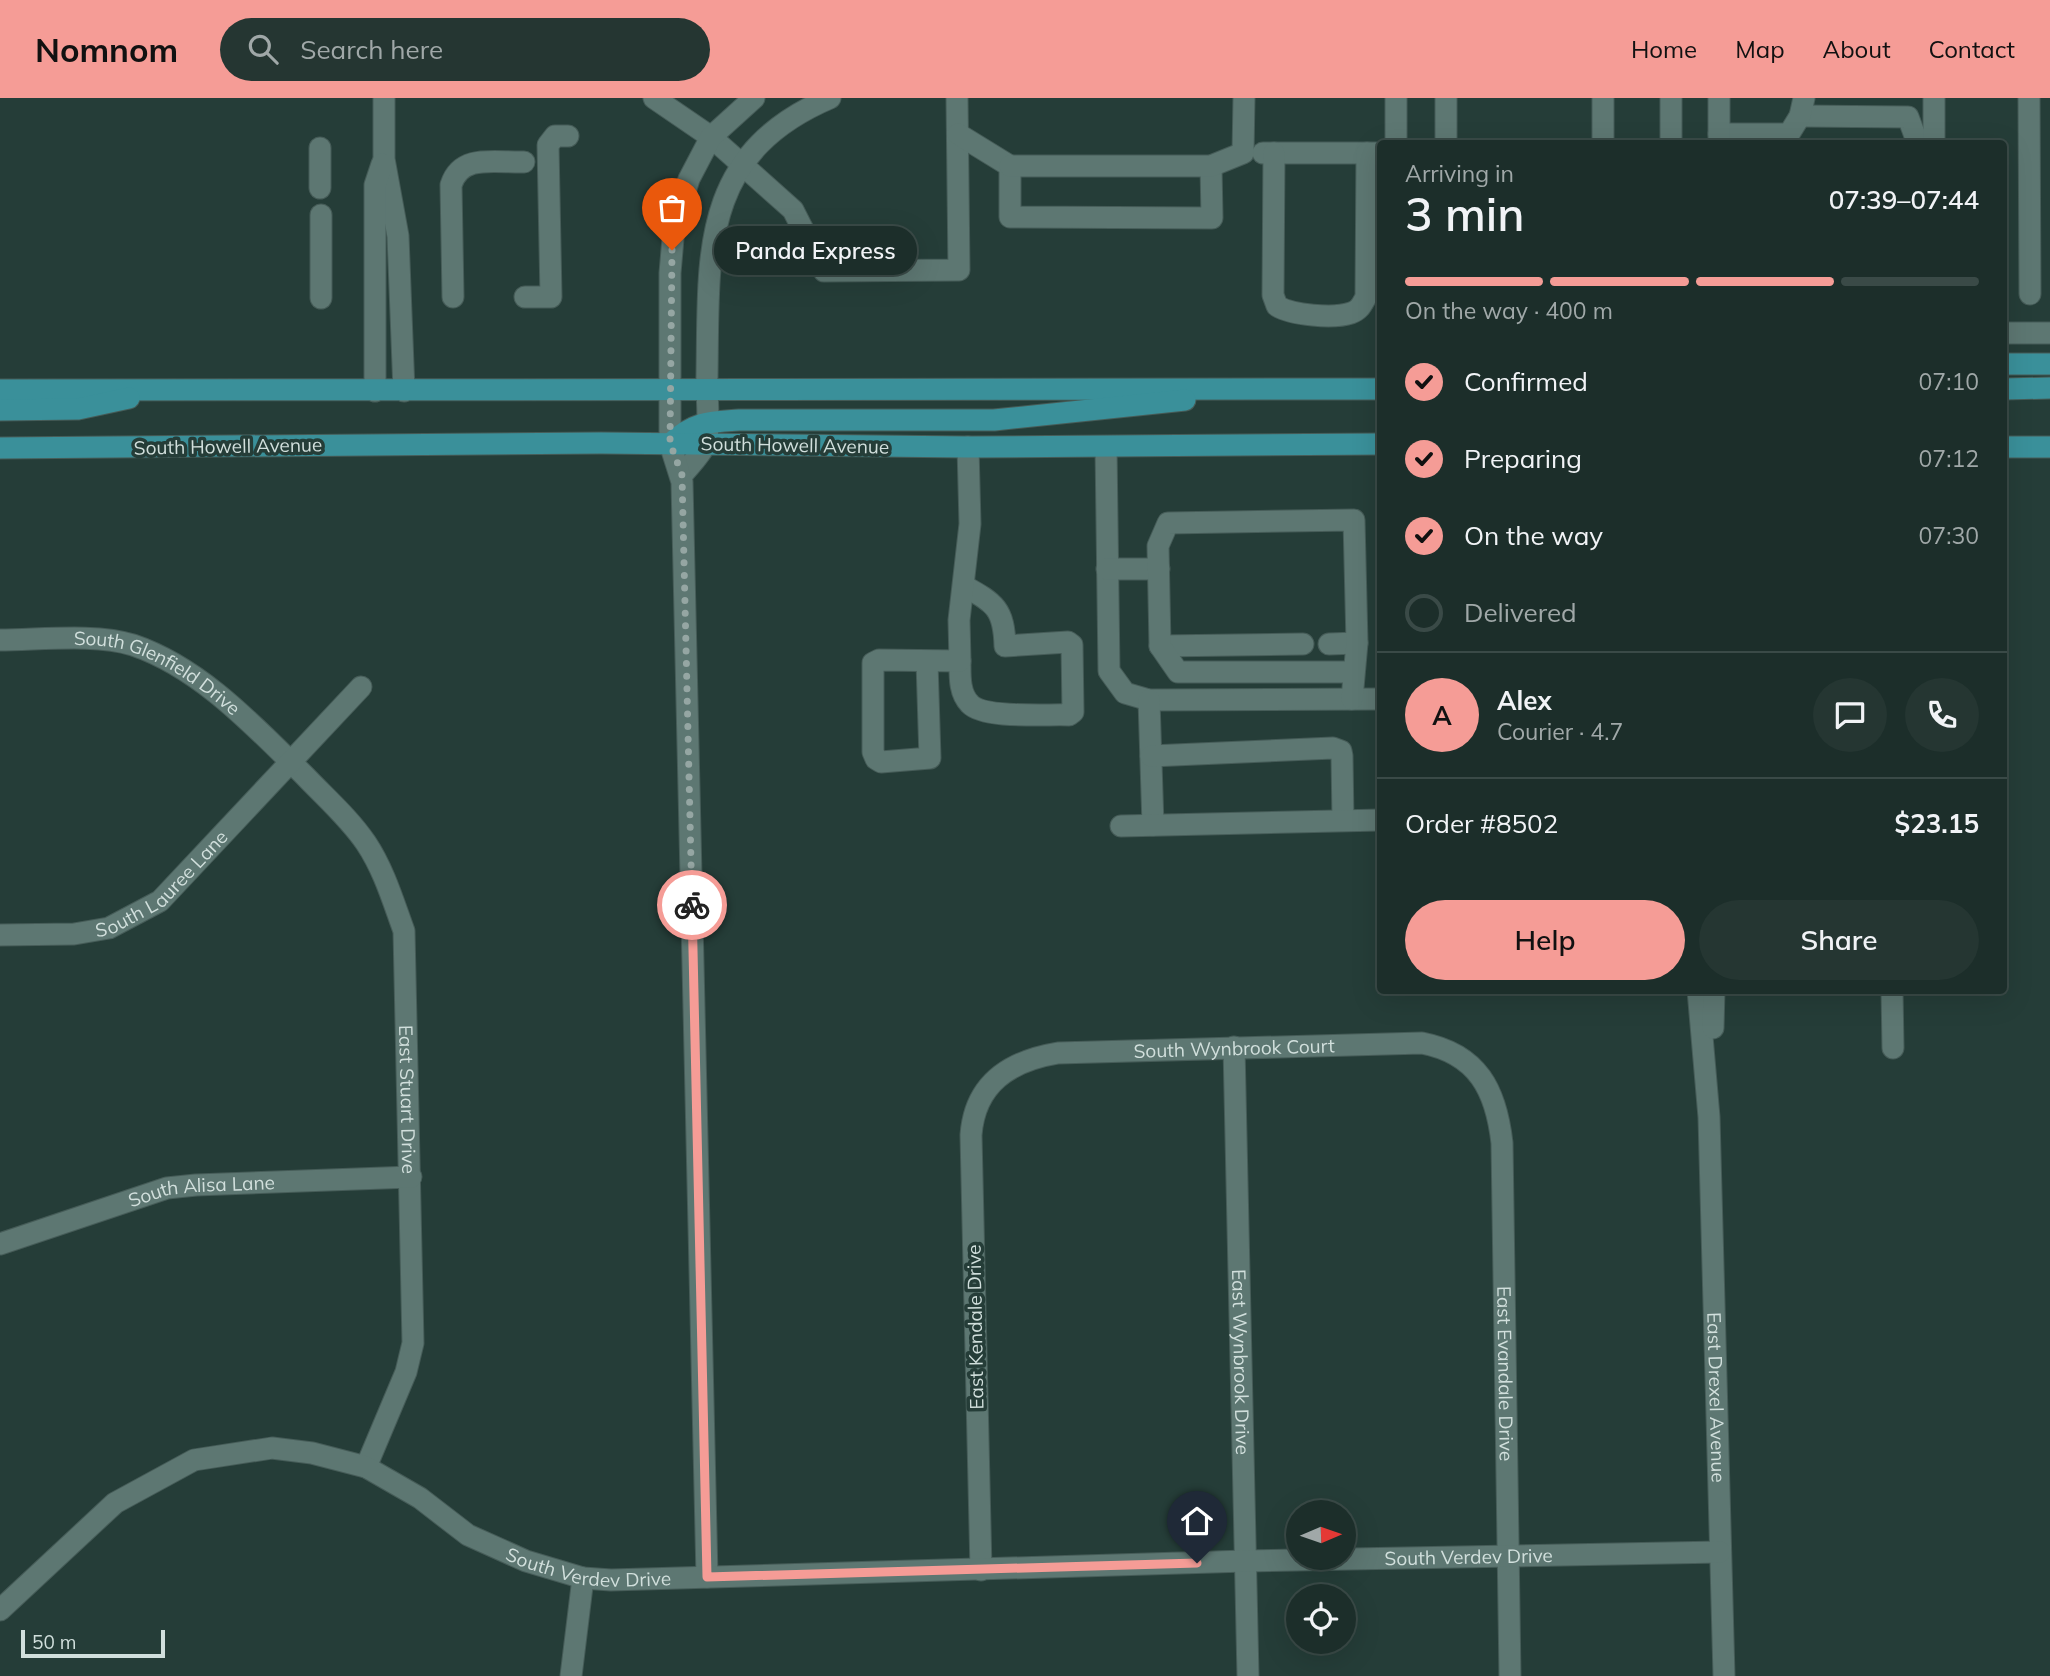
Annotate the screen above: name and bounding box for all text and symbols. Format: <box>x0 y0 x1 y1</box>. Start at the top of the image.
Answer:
search box <box>220 18 710 81</box>
text: Nomnom <box>35 29 178 70</box>
icon: search <box>244 30 282 68</box>
text: Search here <box>300 33 443 66</box>
text: Home <box>1631 34 1697 64</box>
text: Map <box>1735 34 1785 64</box>
text: About <box>1823 34 1891 64</box>
text: Contact <box>1929 34 2015 64</box>
text: Arriving in <box>1405 159 1514 188</box>
pin <box>642 178 702 250</box>
text: 07:39–07:44 <box>1829 183 1979 216</box>
text: 3 min <box>1405 185 1524 243</box>
icon: bag <box>653 189 691 227</box>
callout: Panda Express <box>714 226 917 274</box>
text: Panda Express <box>735 236 896 265</box>
text: On the way · 400 m <box>1405 296 1613 325</box>
icon: check <box>1405 363 1443 401</box>
text: Confirmed <box>1464 365 1588 398</box>
text: 07:10 <box>1919 367 1979 396</box>
street label: South Howell Avenue <box>701 431 889 459</box>
street label: South Howell Avenue <box>134 432 322 460</box>
icon: check <box>1405 440 1443 478</box>
text: Preparing <box>1464 442 1582 475</box>
text: 07:12 <box>1919 444 1979 473</box>
icon: check <box>1405 517 1443 555</box>
text: On the way <box>1464 519 1603 552</box>
text: 07:30 <box>1919 521 1979 550</box>
text: Delivered <box>1464 596 1577 629</box>
street label: South Glenfield Drive <box>74 626 246 720</box>
button: chat <box>1813 678 1887 752</box>
button: phone <box>1905 678 1979 752</box>
text: Alex <box>1497 684 1552 717</box>
text: A <box>1432 699 1452 732</box>
text: Courier · 4.7 <box>1497 717 1623 746</box>
text: Order #8502 <box>1405 807 1558 840</box>
text: $23.15 <box>1895 807 1979 840</box>
street label: South Lauree Lane <box>93 825 233 942</box>
courier <box>657 870 727 940</box>
icon: bike <box>673 886 711 924</box>
button: Help <box>1405 900 1685 980</box>
button: Share <box>1699 900 1979 980</box>
street label: East Stuart Drive <box>394 1024 421 1174</box>
street label: South Wynbrook Court <box>1133 1033 1335 1063</box>
street label: South Alisa Lane <box>125 1170 275 1212</box>
street label: East Kendale Drive <box>962 1244 988 1410</box>
street label: East Wynbrook Drive <box>1227 1269 1255 1455</box>
street label: East Evandale Drive <box>1492 1286 1519 1461</box>
street label: East Drexel Avenue <box>1702 1312 1731 1483</box>
pin <box>1167 1491 1227 1563</box>
north arrow <box>1286 1500 1356 1570</box>
map controls <box>1286 1500 1356 1654</box>
icon: home <box>1178 1502 1216 1540</box>
street label: South Verdev Drive <box>502 1542 671 1592</box>
street label: South Verdev Drive <box>1384 1543 1553 1570</box>
button: locate <box>1286 1584 1356 1654</box>
scale bar <box>21 1627 164 1659</box>
text: 50 m <box>32 1630 76 1654</box>

